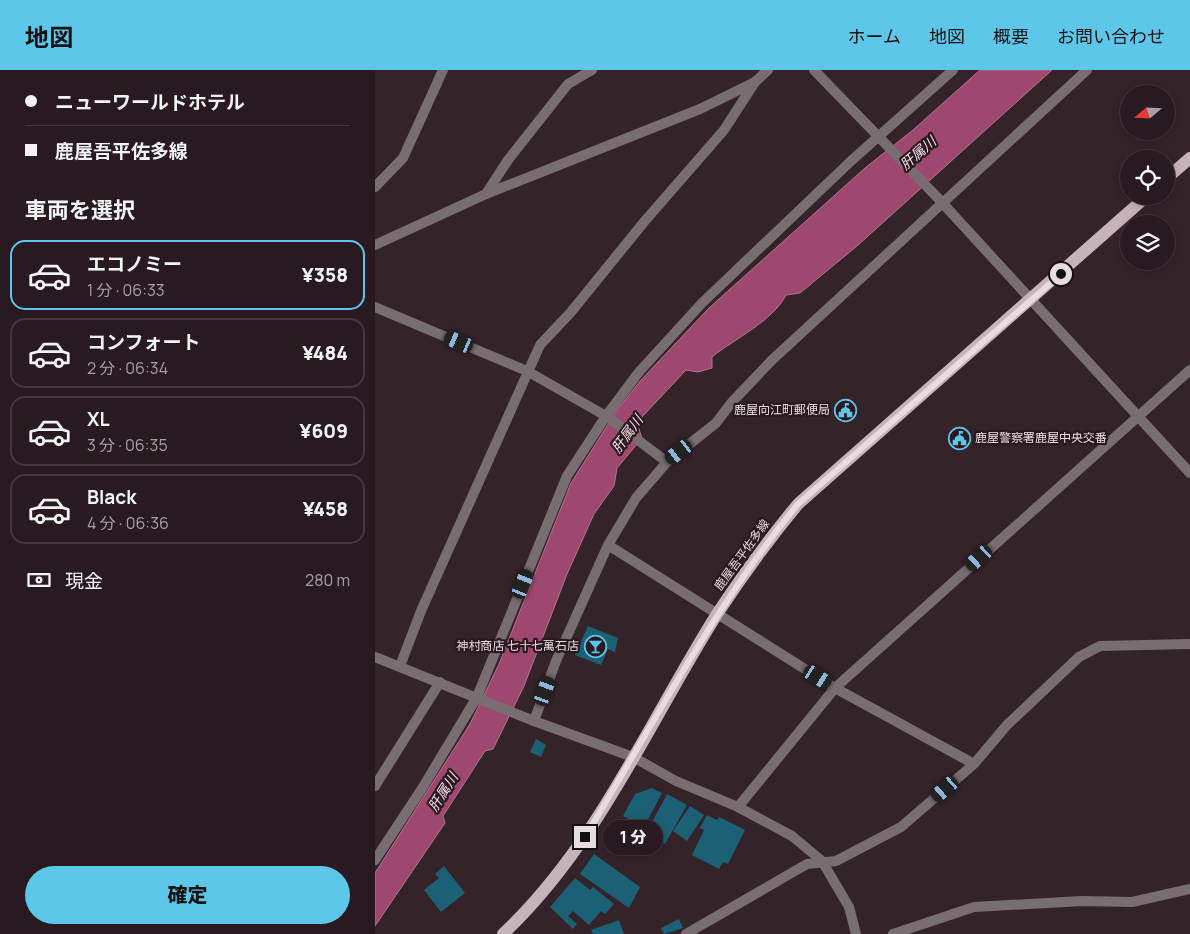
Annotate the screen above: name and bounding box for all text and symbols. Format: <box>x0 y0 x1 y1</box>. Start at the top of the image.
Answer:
text: 地図 <box>25 20 73 53</box>
text: ホーム <box>848 24 901 48</box>
text: 地図 <box>929 24 965 48</box>
text: 概要 <box>993 24 1029 48</box>
text: お問い合わせ <box>1057 24 1165 48</box>
north arrow <box>1120 85 1175 140</box>
map controls <box>1120 85 1175 270</box>
text: ニューワールドホテル <box>55 89 245 115</box>
water label: 肝属川 <box>896 130 941 174</box>
text: 鹿屋吾平佐多線 <box>55 138 188 164</box>
button: locate <box>1120 150 1175 205</box>
text: 車両を選択 <box>25 195 135 225</box>
button: layers <box>1120 215 1175 270</box>
text: エコノミー <box>87 251 182 277</box>
icon: car <box>27 253 72 298</box>
text: ¥358 <box>302 262 348 288</box>
route start <box>1050 263 1072 285</box>
text: 1 分 · 06:33 <box>87 279 165 301</box>
text: コンフォート <box>87 329 200 355</box>
car <box>442 329 475 355</box>
icon: car <box>27 331 72 376</box>
text: ¥484 <box>302 340 348 366</box>
text: 2 分 · 06:34 <box>87 357 168 379</box>
public building icon: 鹿屋向江町郵便局 <box>834 398 858 422</box>
place label: 鹿屋向江町郵便局 <box>734 401 830 418</box>
text: XL <box>87 406 110 432</box>
icon: car <box>27 409 72 454</box>
water label: 肝属川 <box>607 410 648 456</box>
text: ¥609 <box>300 418 348 444</box>
public building icon: 鹿屋警察署鹿屋中央交番 <box>947 426 971 450</box>
place label: 鹿屋警察署鹿屋中央交番 <box>975 429 1107 446</box>
text: 3 分 · 06:35 <box>87 434 168 456</box>
car <box>662 437 695 467</box>
text: Black <box>87 484 136 510</box>
icon: car <box>27 487 72 532</box>
text: ¥458 <box>303 496 348 522</box>
text: 4 分 · 06:36 <box>87 512 169 534</box>
street label: 鹿屋吾平佐多線 <box>710 516 773 594</box>
car <box>962 542 995 574</box>
icon: cash <box>25 566 53 594</box>
car <box>510 567 535 601</box>
text: 現金 <box>65 568 103 594</box>
text: 280 m <box>305 569 350 591</box>
bar icon: 神村商店 七十七萬石店 <box>583 634 607 658</box>
place label: 神村商店 七十七萬石店 <box>457 637 579 654</box>
car <box>801 663 834 691</box>
car <box>532 674 557 708</box>
water label: 肝属川 <box>423 767 463 815</box>
car <box>928 773 961 805</box>
callout: 1 分 <box>603 820 663 854</box>
route end <box>574 826 596 848</box>
text: 1 分 <box>620 826 646 848</box>
button: 確定 <box>25 866 350 924</box>

